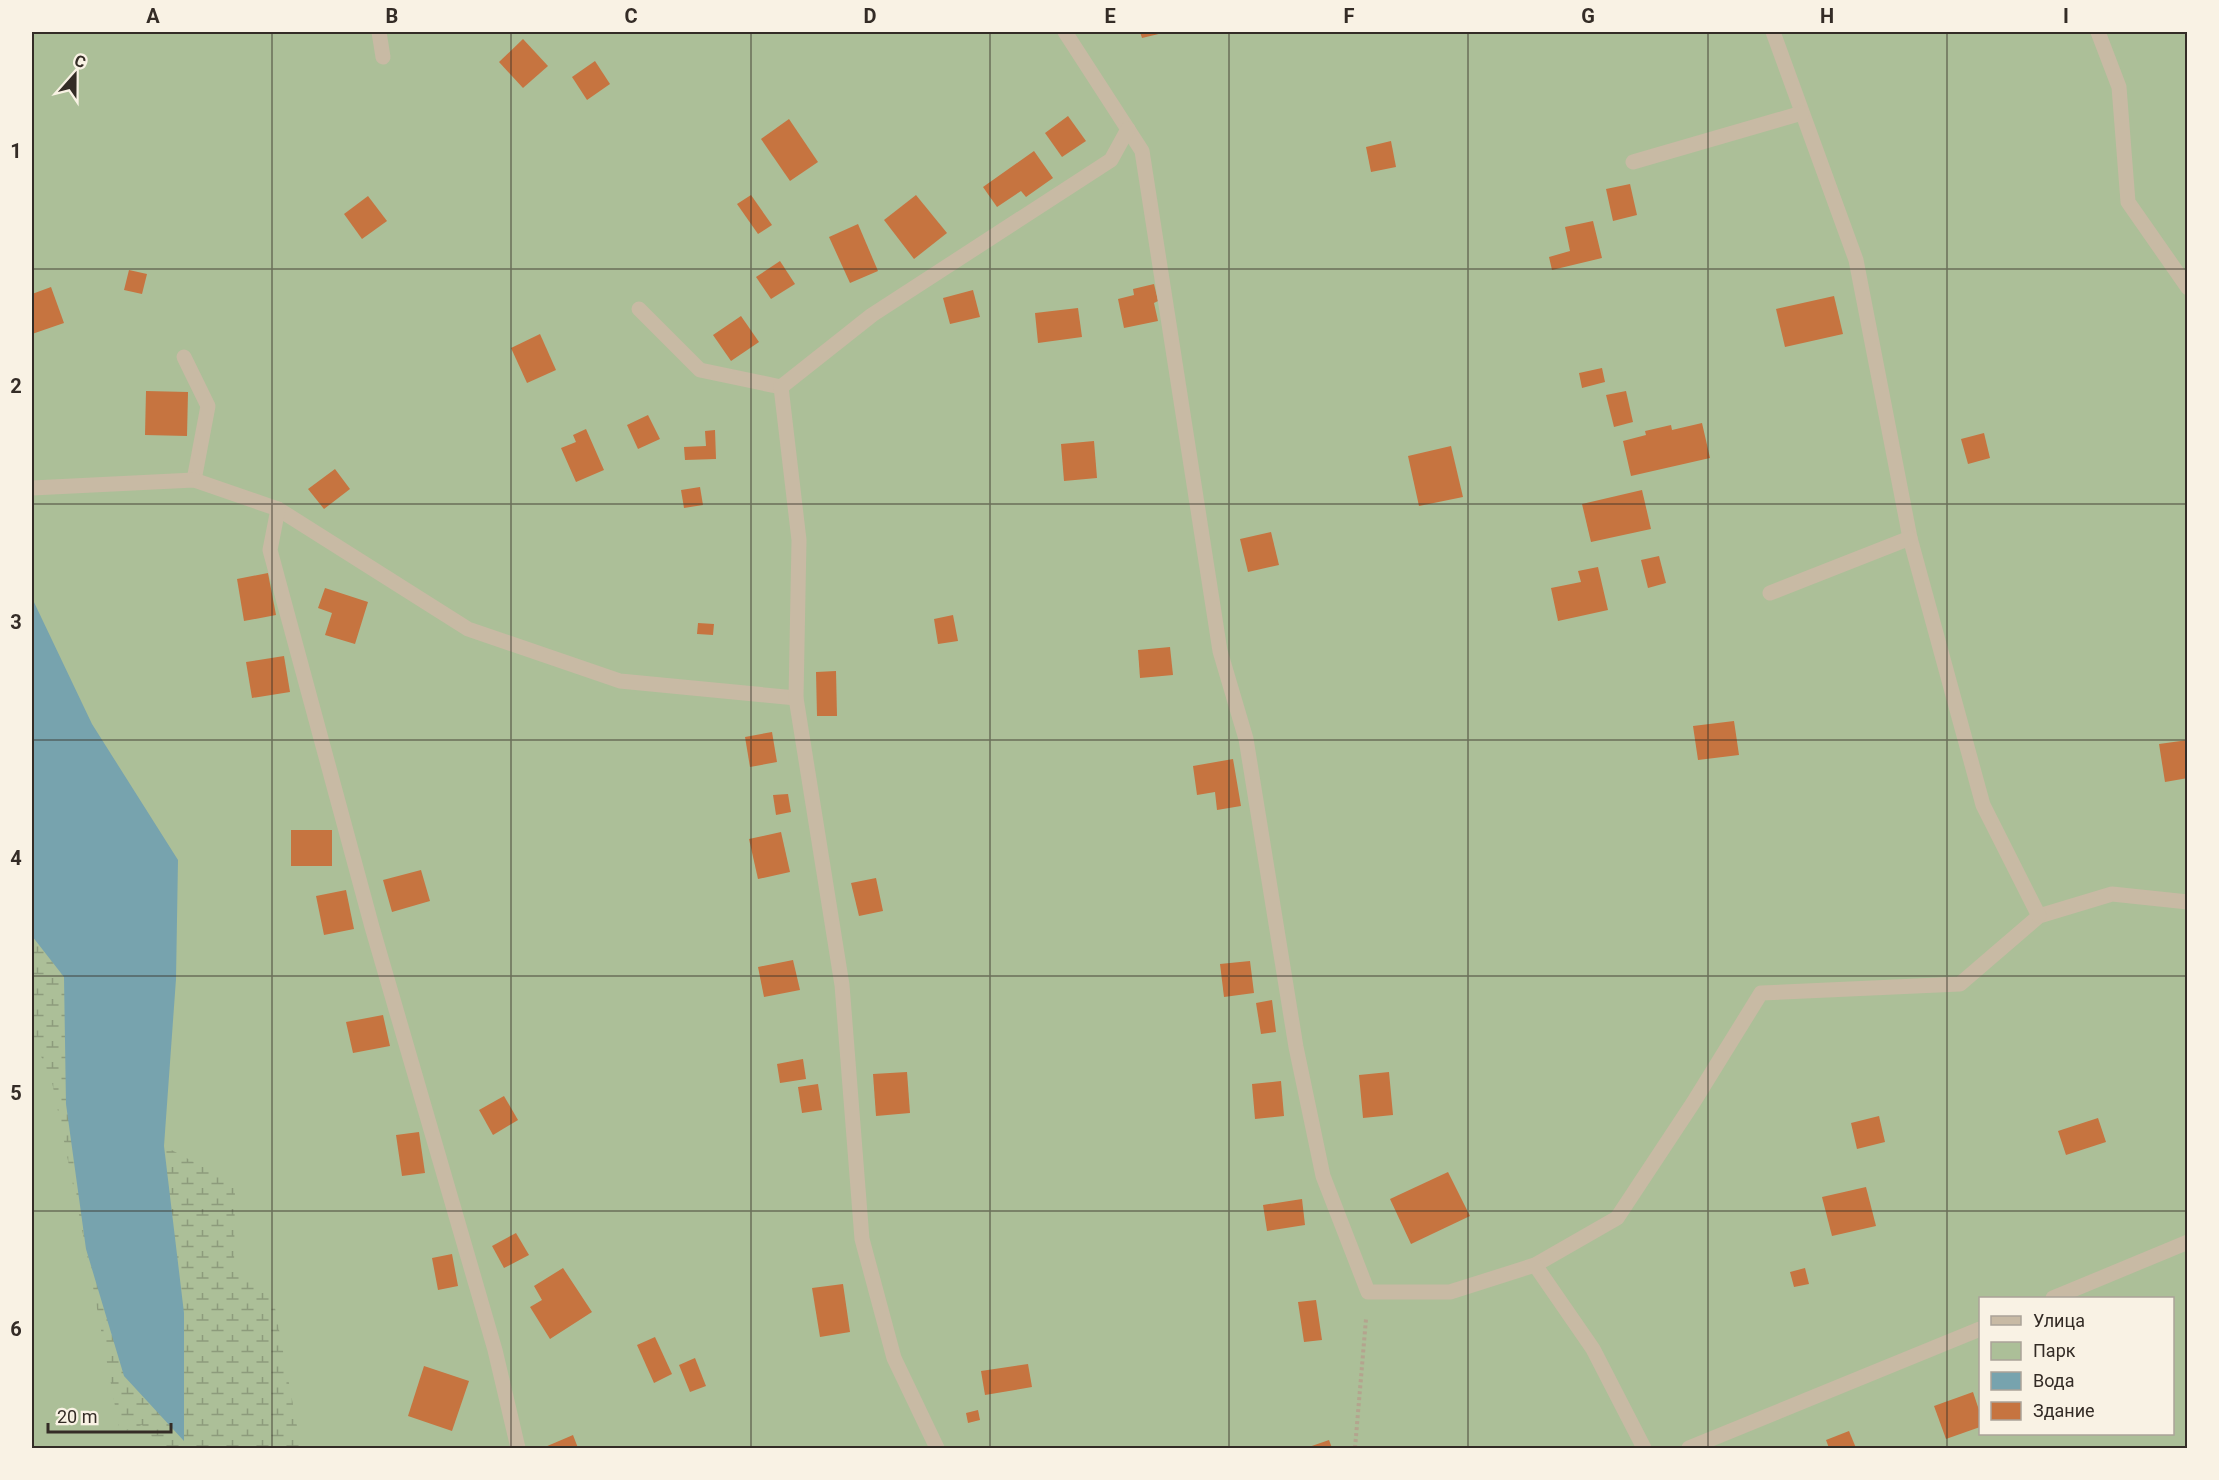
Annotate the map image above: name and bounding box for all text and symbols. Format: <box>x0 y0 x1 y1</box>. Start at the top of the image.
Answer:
text: A <box>146 4 160 28</box>
text: B <box>386 4 398 28</box>
text: C <box>624 4 638 28</box>
text: D <box>864 4 877 28</box>
text: E <box>1104 4 1116 28</box>
text: F <box>1344 4 1355 28</box>
text: G <box>1581 4 1595 28</box>
text: H <box>1820 4 1834 28</box>
text: I <box>2063 4 2069 28</box>
north arrow <box>45 45 105 105</box>
text: С <box>72 51 88 72</box>
text: 1 <box>10 139 22 163</box>
text: 2 <box>10 374 22 398</box>
text: 3 <box>10 610 22 634</box>
text: 4 <box>10 846 22 870</box>
text: 5 <box>10 1081 22 1105</box>
legend <box>1979 1297 2174 1435</box>
text: Улица <box>2033 1310 2085 1331</box>
text: 6 <box>10 1317 22 1341</box>
text: Парк <box>2033 1340 2076 1361</box>
text: Вода <box>2033 1370 2075 1391</box>
scale bar <box>48 1396 171 1434</box>
text: Здание <box>2033 1400 2095 1421</box>
text: 20 m <box>57 1406 97 1427</box>

